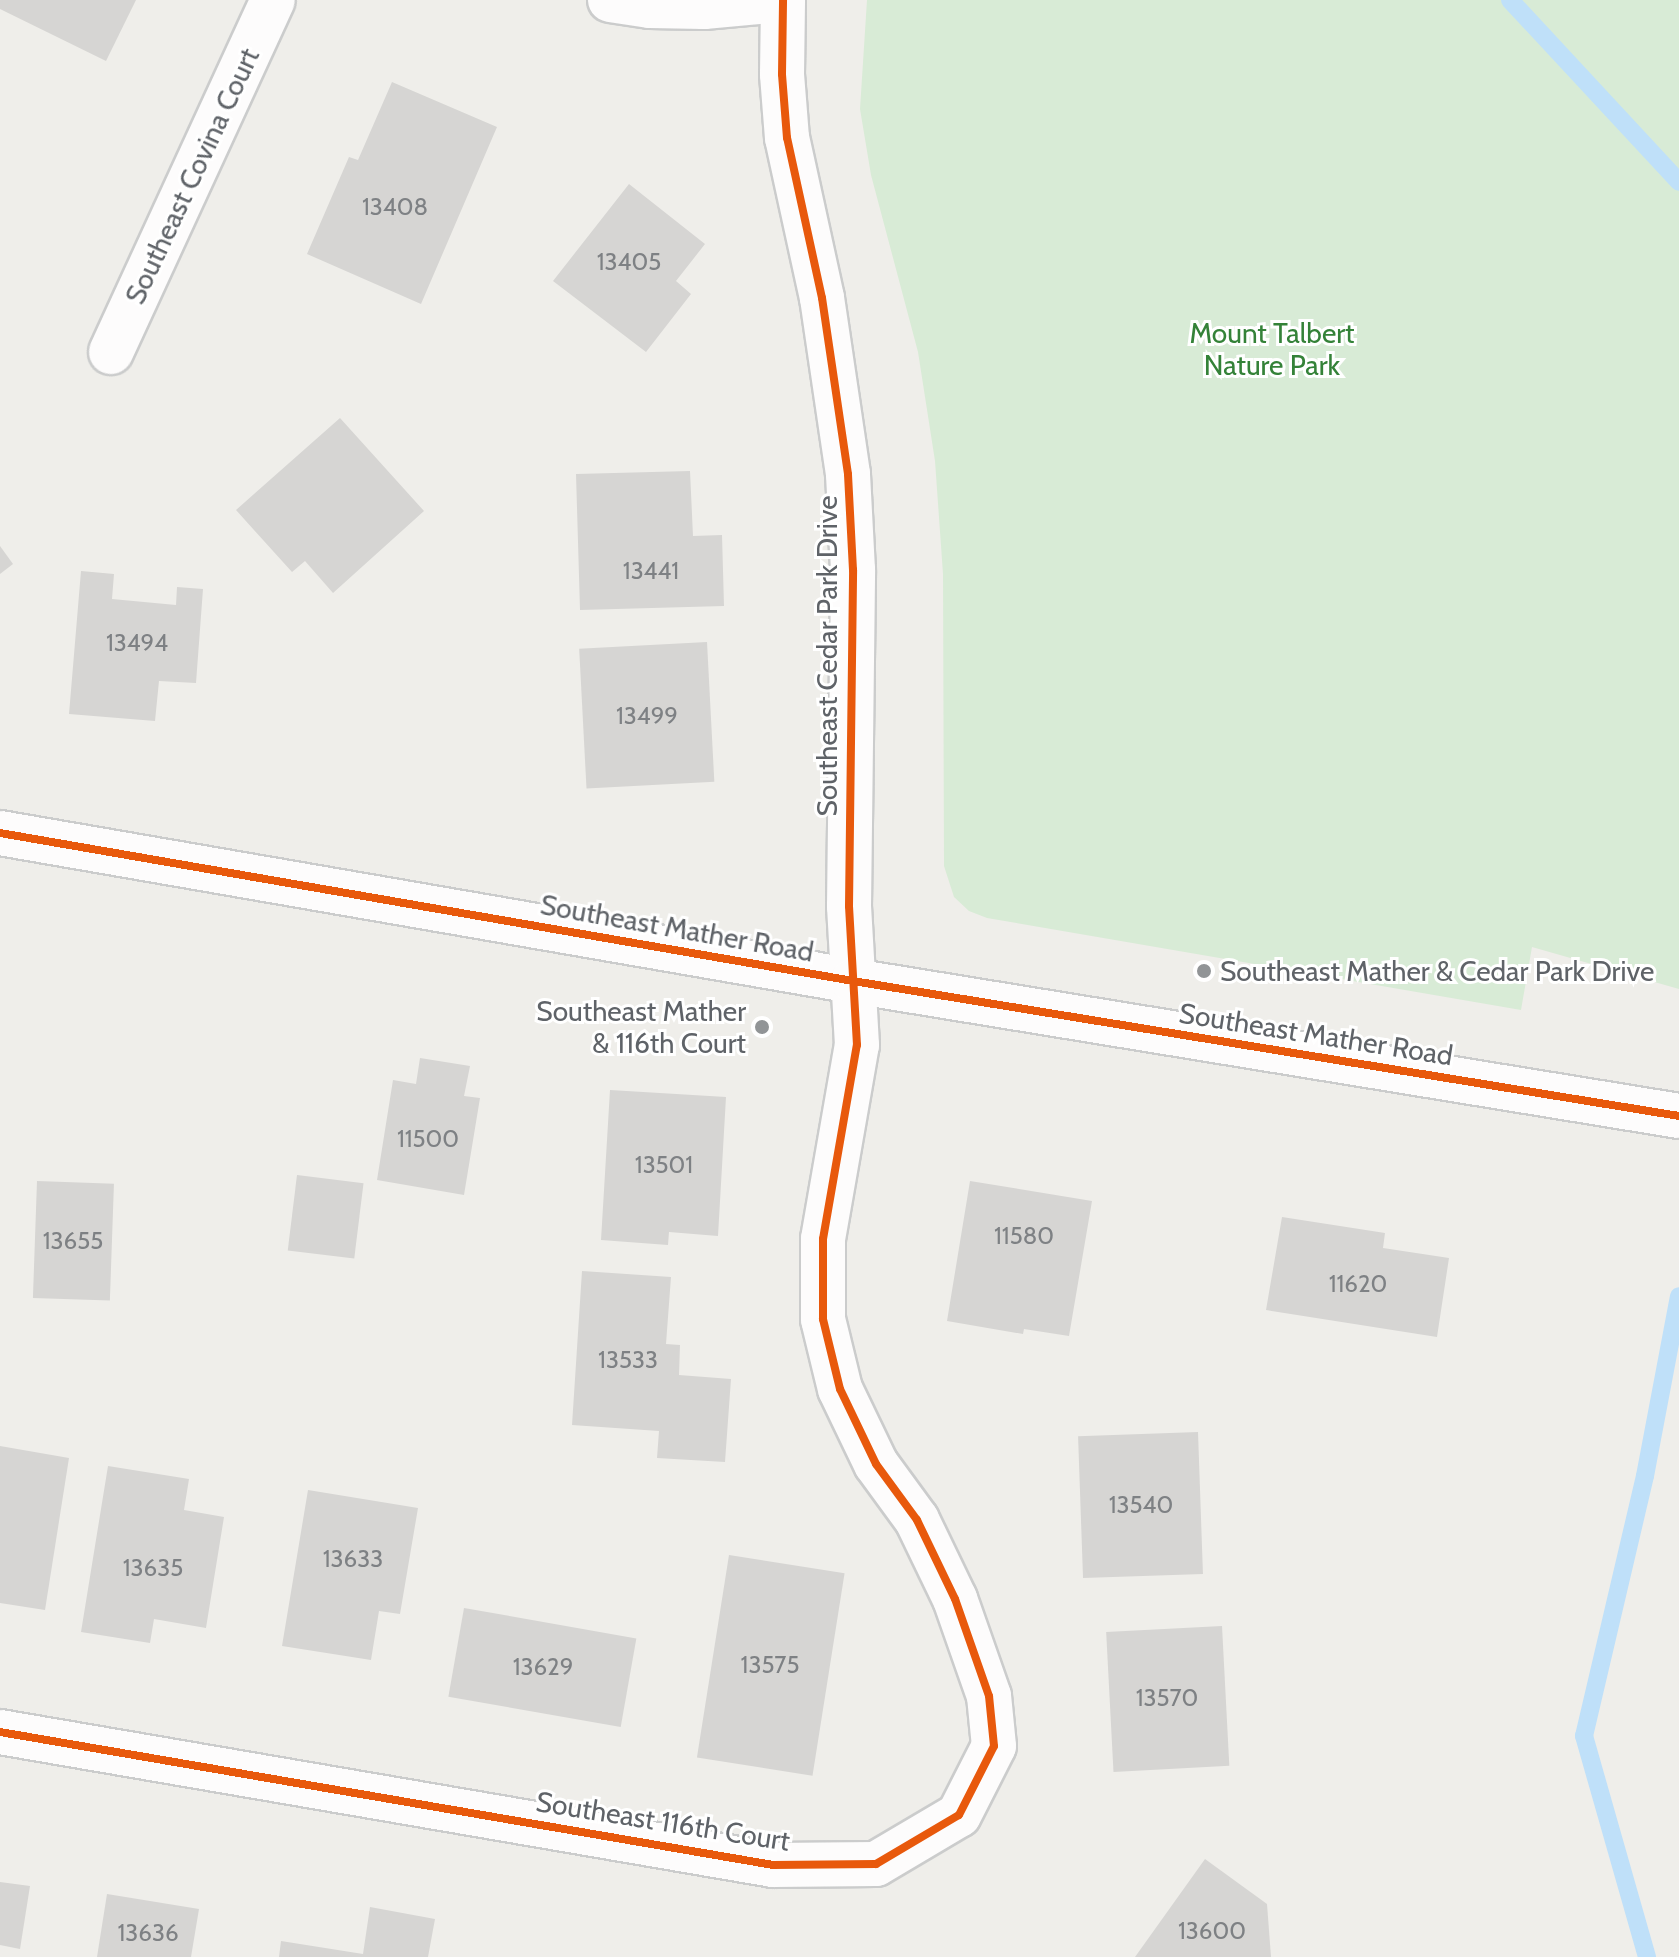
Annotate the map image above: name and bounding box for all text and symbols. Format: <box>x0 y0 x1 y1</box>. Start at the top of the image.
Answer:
street label: Southeast Covina Court <box>118 43 266 309</box>
house number: 13408 <box>362 193 428 221</box>
house number: 13405 <box>597 248 661 276</box>
park label: Mount Talbert Nature Park <box>1189 316 1355 382</box>
street label: Southeast Cedar Park Drive <box>810 495 844 817</box>
house number: 13441 <box>623 557 679 585</box>
house number: 13494 <box>106 629 168 657</box>
house number: 13499 <box>616 702 678 730</box>
street label: Southeast Mather Road <box>538 887 816 969</box>
place label: Southeast Mather & Cedar Park Drive <box>1220 954 1654 988</box>
marker: Southeast Mather & Cedar Park Drive <box>1195 962 1213 980</box>
place label: Southeast Mather & 116th Court <box>536 994 746 1060</box>
street label: Southeast Mather Road <box>1177 996 1455 1072</box>
marker: Southeast Mather & 116th Court <box>753 1018 771 1036</box>
house number: 11500 <box>397 1125 459 1153</box>
house number: 13501 <box>635 1151 693 1179</box>
house number: 11580 <box>994 1222 1054 1250</box>
house number: 13655 <box>43 1227 103 1255</box>
house number: 11620 <box>1329 1270 1387 1298</box>
house number: 13533 <box>598 1346 658 1374</box>
house number: 13540 <box>1109 1491 1173 1519</box>
house number: 13633 <box>323 1545 383 1573</box>
house number: 13635 <box>123 1554 183 1582</box>
house number: 13575 <box>741 1651 799 1679</box>
house number: 13629 <box>513 1653 573 1681</box>
house number: 13570 <box>1136 1684 1198 1712</box>
street label: Southeast 116th Court <box>534 1784 792 1858</box>
house number: 13600 <box>1178 1917 1246 1945</box>
house number: 13636 <box>117 1919 179 1947</box>

